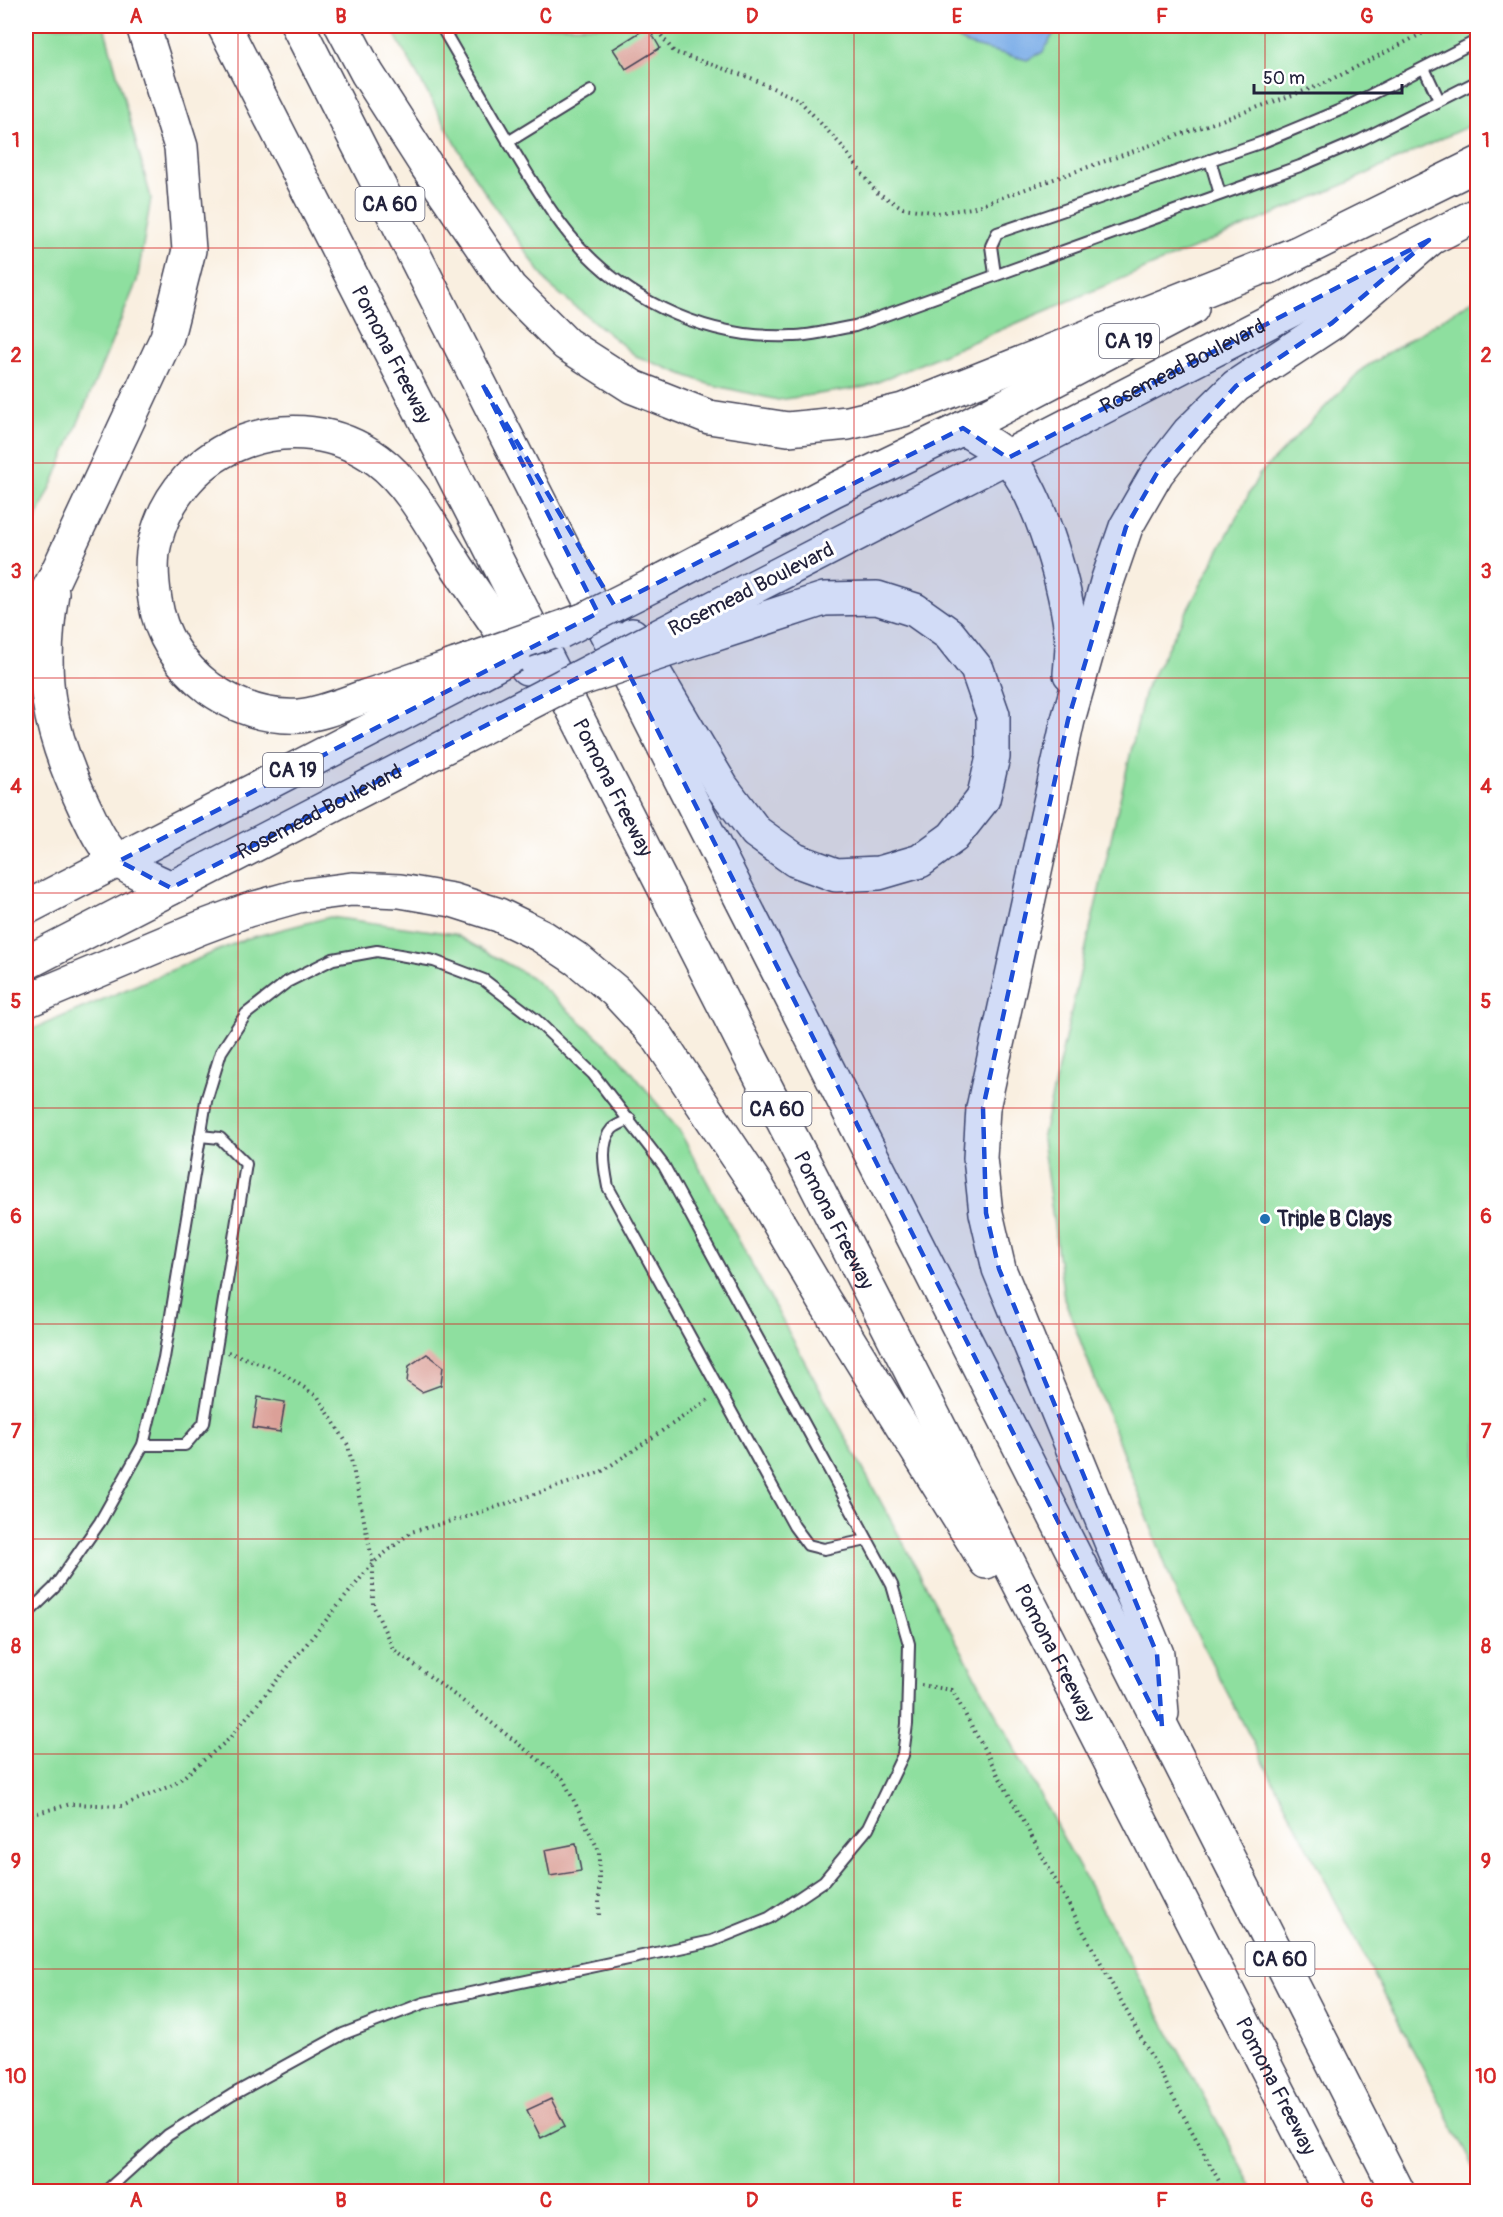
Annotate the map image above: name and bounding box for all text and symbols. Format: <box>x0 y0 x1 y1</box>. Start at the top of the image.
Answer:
text: A <box>130 4 143 29</box>
text: B <box>335 4 347 29</box>
text: C <box>540 4 552 29</box>
text: D <box>746 4 759 29</box>
text: E <box>952 4 963 29</box>
text: F <box>1156 4 1168 29</box>
text: G <box>1360 4 1374 29</box>
scale bar <box>1254 57 1402 95</box>
text: 50 m <box>1263 67 1305 90</box>
text: 1 <box>12 128 20 153</box>
text: 1 <box>1482 128 1490 153</box>
road number: CA 60 <box>356 187 424 221</box>
street label: Pomona Freeway <box>345 281 438 429</box>
street label: Rosemead Boulevard <box>1096 313 1270 420</box>
road number: CA 19 <box>1099 324 1159 358</box>
text: 2 <box>10 343 22 368</box>
text: 2 <box>1480 343 1492 368</box>
street label: Rosemead Boulevard <box>664 536 839 643</box>
text: 3 <box>10 559 22 584</box>
text: 3 <box>1480 559 1492 584</box>
street label: Pomona Freeway <box>566 714 659 861</box>
road number: CA 19 <box>263 753 323 787</box>
street label: Rosemead Boulevard <box>232 758 407 866</box>
text: 4 <box>10 774 22 799</box>
text: 4 <box>1480 774 1492 799</box>
text: 5 <box>11 989 22 1014</box>
text: 5 <box>1481 989 1492 1014</box>
road number: CA 60 <box>742 1092 812 1126</box>
street label: Pomona Freeway <box>787 1147 880 1294</box>
text: 6 <box>10 1204 22 1229</box>
text: 6 <box>1480 1204 1492 1229</box>
place label: Triple B Clays <box>1276 1206 1392 1233</box>
marker: Triple B Clays <box>1258 1212 1272 1226</box>
text: 7 <box>11 1419 22 1444</box>
text: 7 <box>1481 1419 1492 1444</box>
street label: Pomona Freeway <box>1008 1580 1101 1727</box>
text: 8 <box>11 1634 21 1659</box>
text: 8 <box>1481 1634 1491 1659</box>
text: 9 <box>11 1849 21 1874</box>
text: 9 <box>1481 1849 1491 1874</box>
road number: CA 60 <box>1246 1942 1314 1976</box>
street label: Pomona Freeway <box>1229 2013 1322 2160</box>
text: 10 <box>5 2064 27 2089</box>
text: 10 <box>1475 2064 1497 2089</box>
text: A <box>130 2188 143 2213</box>
text: B <box>335 2188 347 2213</box>
text: C <box>540 2188 552 2213</box>
text: D <box>746 2188 759 2213</box>
text: E <box>952 2188 963 2213</box>
text: F <box>1156 2188 1168 2213</box>
text: G <box>1360 2188 1374 2213</box>

